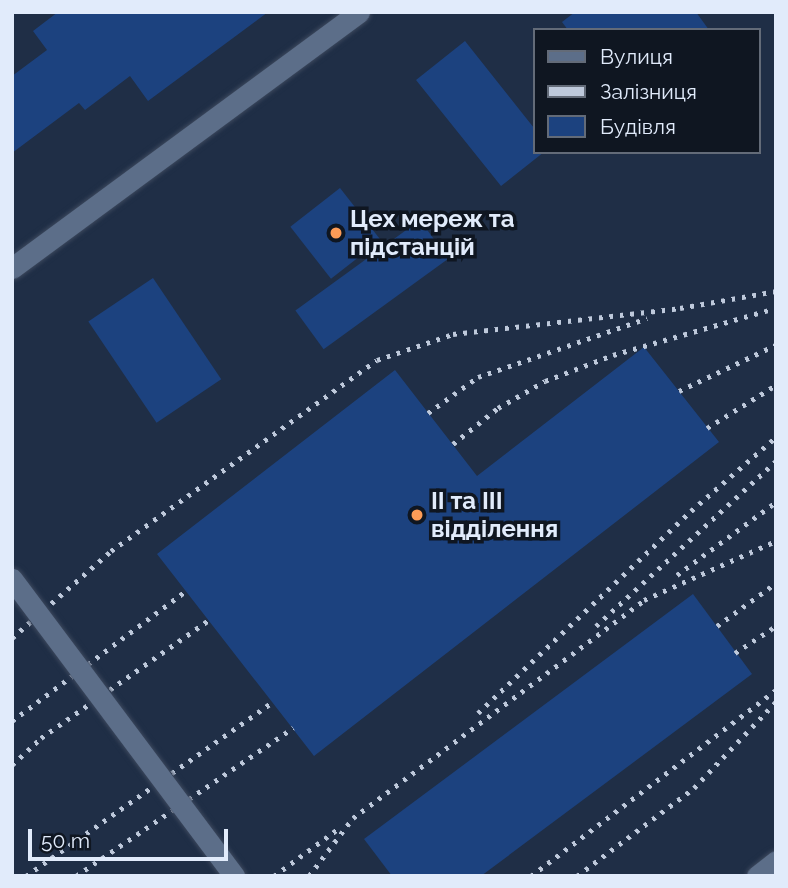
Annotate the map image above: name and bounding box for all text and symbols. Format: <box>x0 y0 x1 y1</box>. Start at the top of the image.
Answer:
legend <box>532 28 760 154</box>
text: Вулиця <box>600 44 673 69</box>
text: Залізниця <box>600 79 697 104</box>
text: Будівля <box>600 114 676 139</box>
place label: Цех мереж та підстанцій <box>350 205 514 261</box>
marker: Цех мереж та підстанцій <box>328 225 344 241</box>
place label: II та III відділення <box>431 487 558 543</box>
marker: II та III відділення <box>409 507 425 523</box>
scale bar <box>32 814 231 858</box>
text: 50 m <box>41 828 90 853</box>

